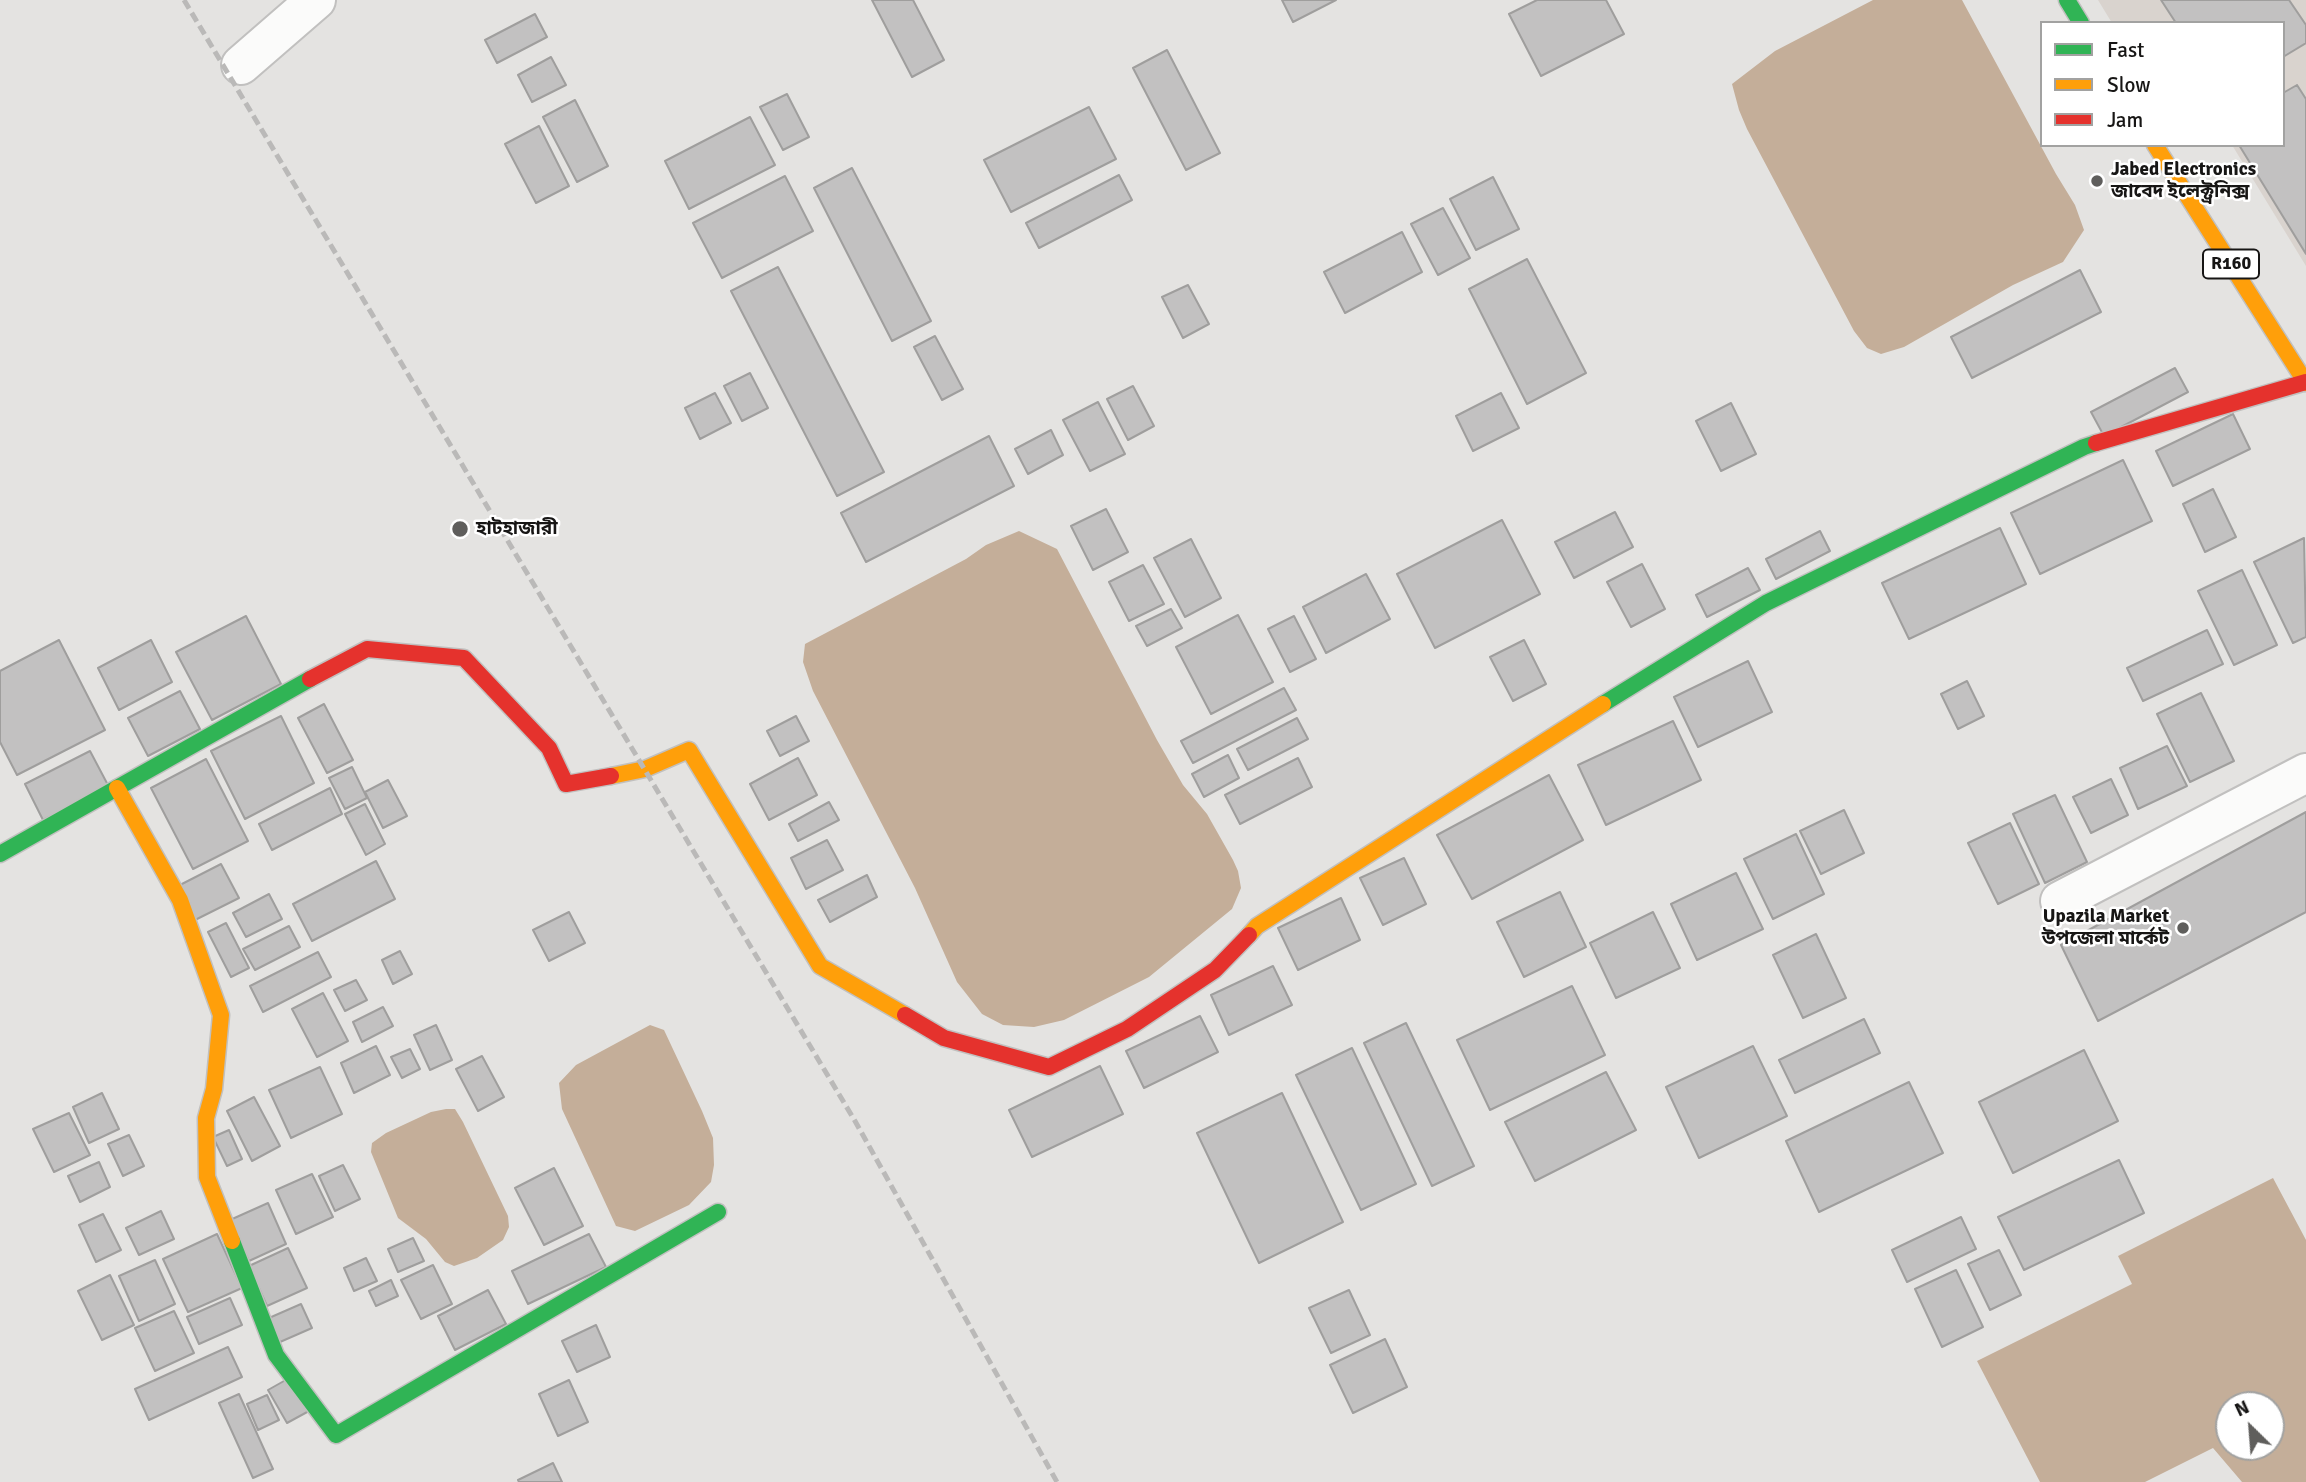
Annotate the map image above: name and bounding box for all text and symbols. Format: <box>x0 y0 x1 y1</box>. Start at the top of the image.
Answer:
legend <box>2040 21 2285 147</box>
text: Fast <box>2107 37 2144 63</box>
text: Slow <box>2107 72 2151 98</box>
text: Jam <box>2107 107 2143 133</box>
place label: Jabed Electronics জাবেদ ইলেক্ট্রনিক্স <box>2111 159 2256 203</box>
marker: Jabed Electronics জাবেদ ইলেক্ট্রনিক্স <box>2089 173 2105 189</box>
road number: R160 <box>2203 250 2259 278</box>
place label: হাটহাজারী <box>476 518 558 540</box>
marker: হাটহাজারী <box>450 519 470 539</box>
place label: Upazila Market উপজেলা মার্কেট <box>2042 906 2169 950</box>
marker: Upazila Market উপজেলা মার্কেট <box>2175 920 2191 936</box>
north arrow <box>2215 1391 2285 1461</box>
text: N <box>2231 1395 2253 1422</box>

